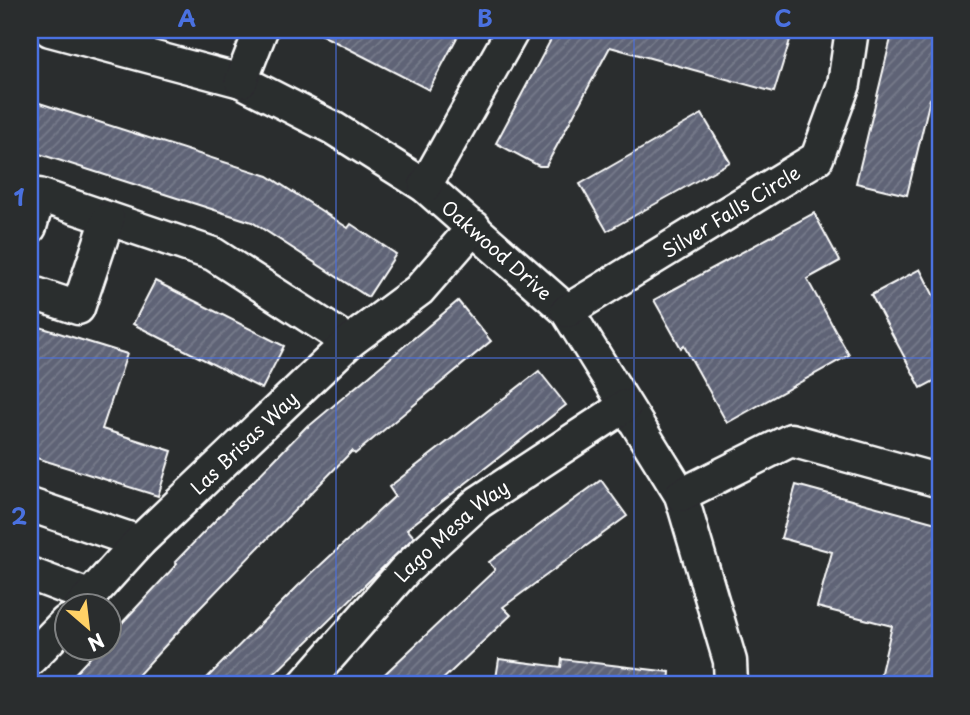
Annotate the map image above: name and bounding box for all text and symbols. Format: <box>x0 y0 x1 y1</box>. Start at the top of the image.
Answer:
text: A <box>178 0 196 35</box>
text: B <box>477 0 493 35</box>
text: C <box>774 0 792 35</box>
street label: Silver Falls Circle <box>656 158 805 264</box>
text: 1 <box>14 179 25 214</box>
street label: Oakwood Drive <box>436 193 559 306</box>
street label: Las Brisas Way <box>184 384 304 500</box>
street label: Lago Mesa Way <box>387 472 514 588</box>
text: 2 <box>11 498 27 533</box>
north arrow <box>52 592 122 662</box>
text: N <box>83 627 110 659</box>

